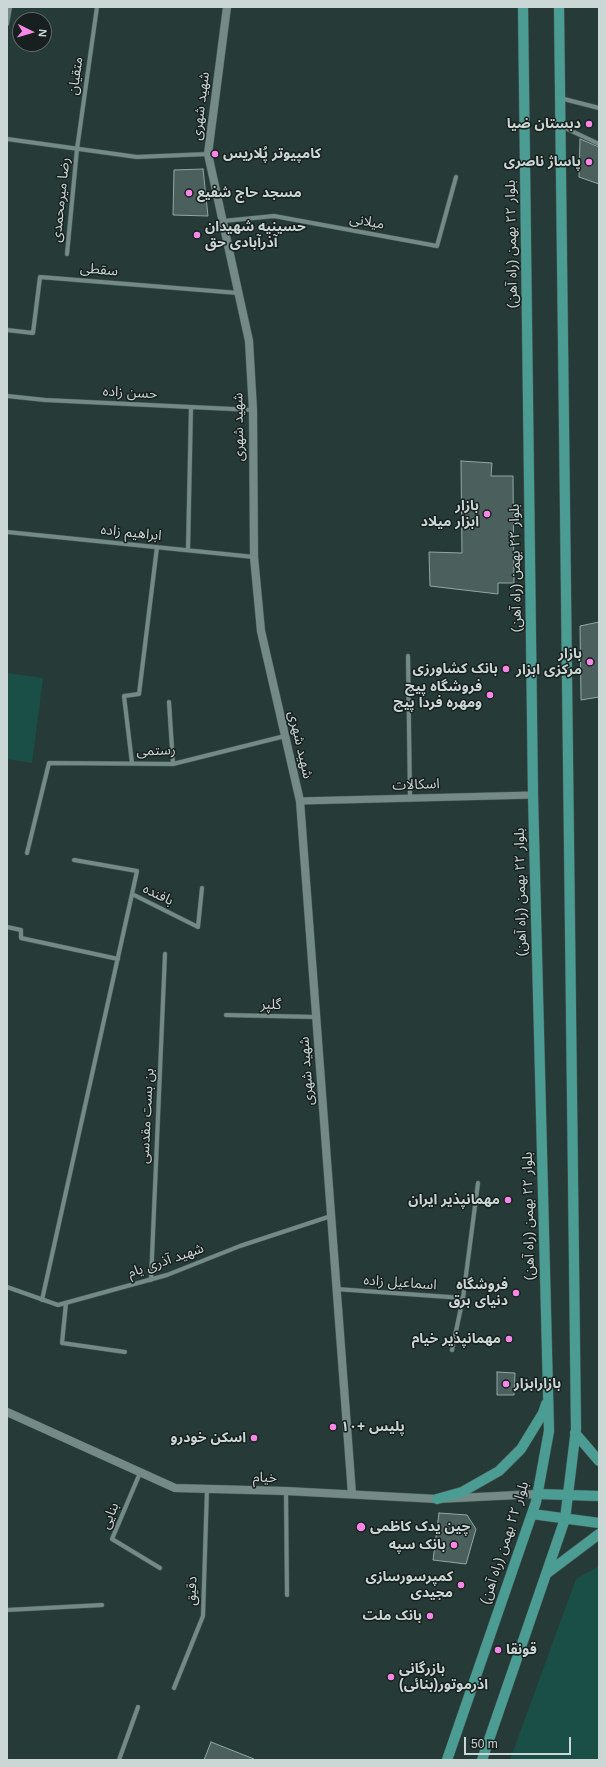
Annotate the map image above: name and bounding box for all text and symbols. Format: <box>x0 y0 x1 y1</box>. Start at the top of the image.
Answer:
north arrow <box>12 12 52 52</box>
text: N <box>37 28 49 37</box>
street label: متقیان <box>65 56 87 96</box>
street label: شهید شهری <box>188 71 214 141</box>
place label: دبستان ضیا <box>507 116 581 132</box>
marker: دبستان ضیا <box>584 119 594 129</box>
place label: کامپیوتر پُلاریس <box>223 146 321 162</box>
marker: کامپیوتر پُلاریس <box>210 149 220 159</box>
place label: پاساژ ناصری <box>504 154 581 170</box>
street label: رضا میرمحمدی <box>48 157 74 243</box>
marker: پاساژ ناصری <box>584 157 594 167</box>
street label: بلوار ۲۲ بهمن (راه آهن) <box>502 180 522 308</box>
place label: مسجد حاج شفیع <box>197 185 302 201</box>
marker: مسجد حاج شفیع <box>184 188 194 198</box>
street label: میلانی <box>348 211 386 233</box>
place label: حسینیه شهیدان آذرآبادی حق <box>205 219 306 252</box>
marker: حسینیه شهیدان آذرآبادی حق <box>192 230 202 240</box>
street label: سقطی <box>79 260 119 280</box>
street label: حسن زاده <box>102 383 158 403</box>
street label: شهید شهری <box>230 392 248 462</box>
place label: بازار ابزار میلاد <box>421 498 479 530</box>
street label: بلوار ۲۲ بهمن (راه آهن) <box>506 504 526 632</box>
marker: بازار ابزار میلاد <box>482 509 492 519</box>
street label: ابراهیم زاده <box>100 521 162 545</box>
place label: بازار مرکزی ابزار <box>516 646 582 678</box>
marker: بازار مرکزی ابزار <box>585 657 595 667</box>
place label: بانک کشاورزی <box>412 661 498 677</box>
marker: بانک کشاورزی <box>501 664 511 674</box>
place label: فروشگاه پیچ ومهره فردا پیچ <box>393 679 482 712</box>
marker: فروشگاه پیچ ومهره فردا پیچ <box>485 690 495 700</box>
street label: شهید شهری <box>284 710 316 780</box>
street label: رستمی <box>136 742 176 760</box>
street label: اسکالات <box>392 776 440 794</box>
street label: بلوار ۲۲ بهمن (راه آهن) <box>511 828 531 956</box>
street label: بافنده <box>140 880 176 910</box>
street label: گلپر <box>260 996 282 1014</box>
street label: شهید شهری <box>296 1036 318 1106</box>
street label: بن بست مقدسی <box>136 1068 158 1164</box>
street label: بلوار ۲۲ بهمن (راه آهن) <box>519 1152 539 1280</box>
place label: مهمانپذیر ایران <box>408 1192 500 1208</box>
marker: مهمانپذیر ایران <box>503 1195 513 1205</box>
street label: شهید آذری یام <box>126 1240 206 1282</box>
street label: اسماعیل زاده <box>363 1272 437 1294</box>
place label: فروشگاه دنیای برق <box>449 1277 508 1310</box>
marker: فروشگاه دنیای برق <box>511 1288 521 1298</box>
place label: مهمانپذیر خیام <box>412 1331 501 1347</box>
marker: مهمانپذیر خیام <box>504 1334 514 1344</box>
place label: بازارابزار <box>514 1376 561 1392</box>
marker: بازارابزار <box>501 1379 511 1389</box>
place label: پلیس +۱۰ <box>341 1419 405 1435</box>
marker: پلیس +۱۰ <box>328 1422 338 1432</box>
place label: اسکن خودرو <box>171 1430 246 1446</box>
marker: اسکن خودرو <box>249 1433 259 1443</box>
street label: خیام <box>253 1469 277 1487</box>
street label: بلوار ۲۲ بهمن (راه آهن) <box>477 1479 533 1607</box>
street label: بنایی <box>97 1500 123 1532</box>
place label: چین یدک کاظمی <box>370 1519 470 1535</box>
marker: چین یدک کاظمی <box>355 1521 367 1533</box>
place label: بانک سپه <box>389 1537 446 1553</box>
marker: بانک سپه <box>449 1540 459 1550</box>
place label: کمپرسورسازی مجیدی <box>365 1569 453 1602</box>
street label: دقیق <box>183 1576 201 1606</box>
marker: کمپرسورسازی مجیدی <box>456 1580 466 1590</box>
place label: بانک ملت <box>363 1608 422 1624</box>
marker: بانک ملت <box>425 1611 435 1621</box>
place label: قونقا <box>506 1642 537 1658</box>
marker: قونقا <box>493 1645 503 1655</box>
place label: بازرگانی اذرموتور(بنائی) <box>399 1661 488 1694</box>
marker: بازرگانی اذرموتور(بنائی) <box>386 1672 396 1682</box>
scale bar <box>466 1729 573 1755</box>
text: 50 m <box>471 1737 498 1751</box>

